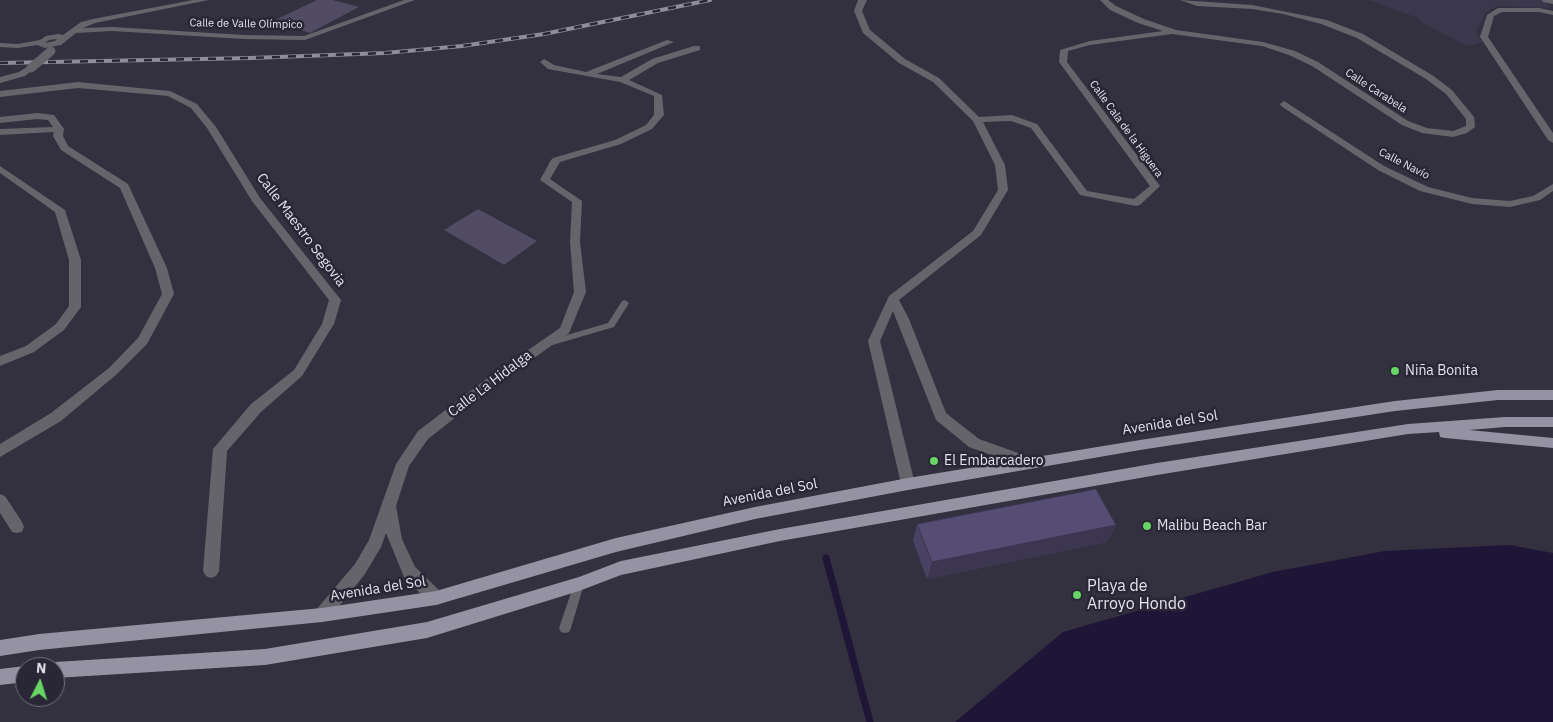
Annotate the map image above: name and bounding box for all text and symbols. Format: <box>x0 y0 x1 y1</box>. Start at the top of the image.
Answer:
street label: Calle de Valle Olímpico <box>189 16 303 32</box>
street label: Calle Carabela <box>1343 66 1409 116</box>
street label: Calle Cala de la Higuera <box>1086 78 1166 180</box>
street label: Calle Navío <box>1376 146 1432 182</box>
street label: Calle Maestro Segovia <box>253 170 349 290</box>
street label: Calle La Hidalga <box>445 347 535 421</box>
place label: Niña Bonita <box>1405 363 1478 379</box>
marker: Niña Bonita <box>1389 365 1401 377</box>
street label: Avenida del Sol <box>1121 407 1219 439</box>
place label: El Embarcadero <box>944 453 1044 469</box>
marker: El Embarcadero <box>928 455 940 467</box>
street label: Avenida del Sol <box>721 476 819 510</box>
place label: Malibu Beach Bar <box>1157 518 1267 534</box>
marker: Malibu Beach Bar <box>1141 520 1153 532</box>
street label: Avenida del Sol <box>329 573 427 605</box>
place label: Playa de Arroyo Hondo <box>1087 576 1186 614</box>
marker: Playa de Arroyo Hondo <box>1071 589 1083 601</box>
north arrow <box>15 657 65 707</box>
text: N <box>35 659 47 677</box>

